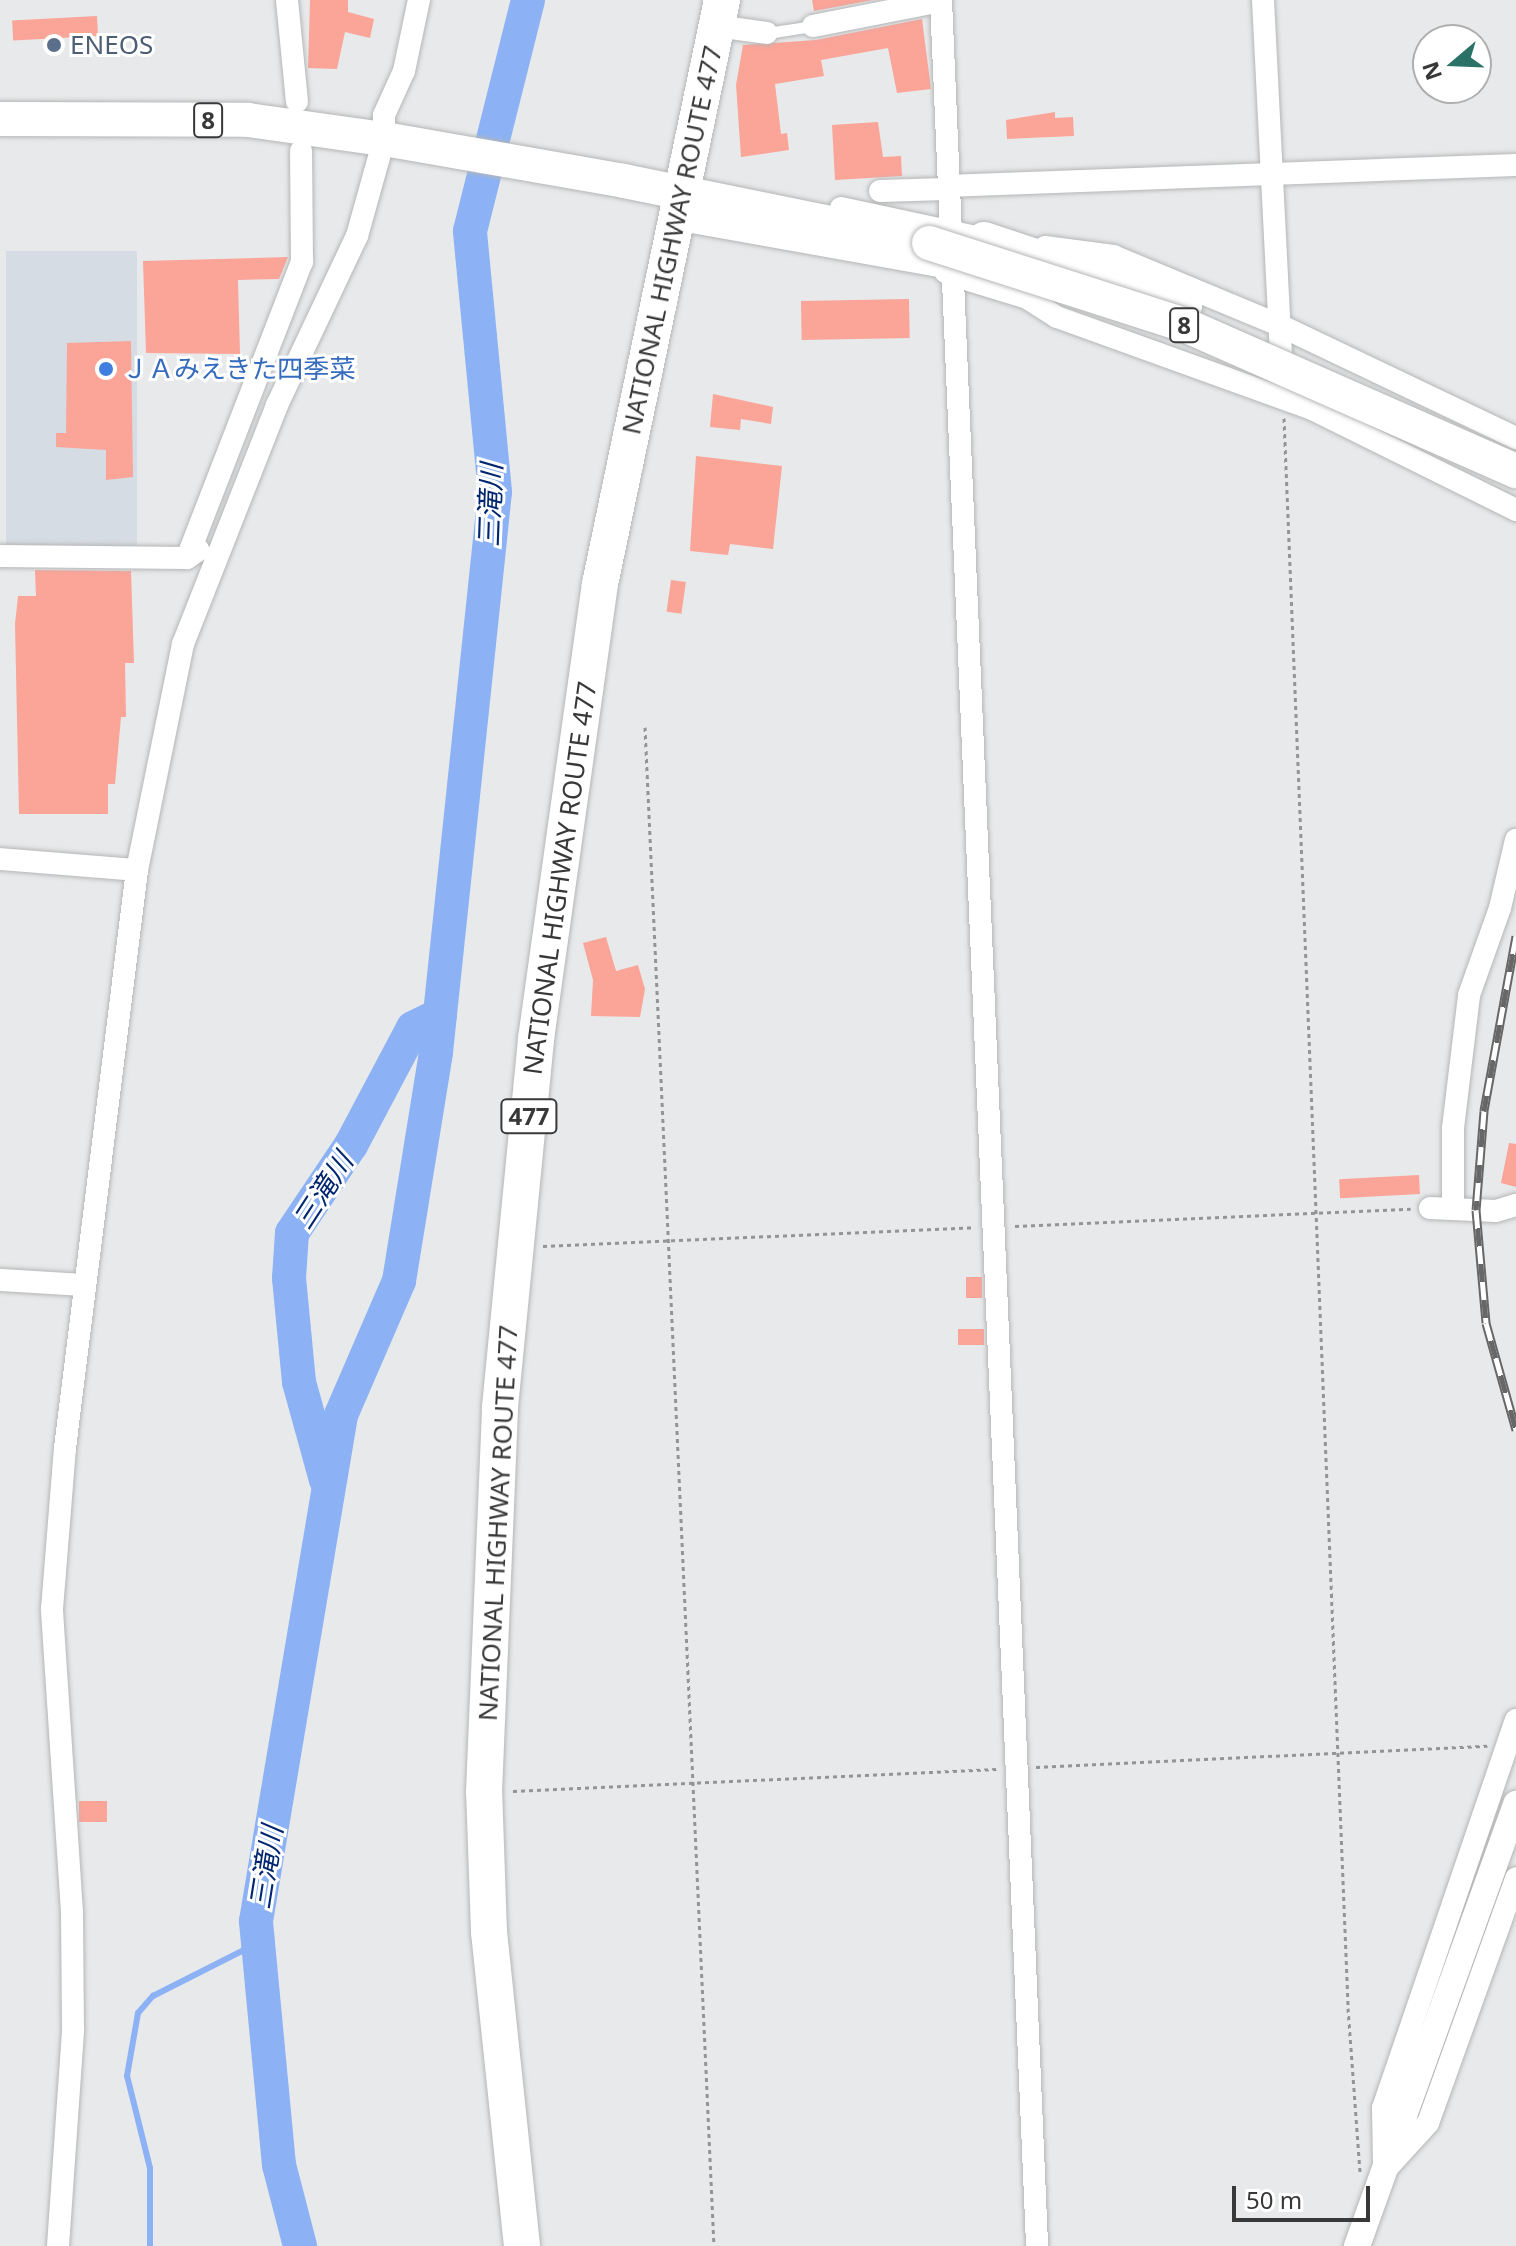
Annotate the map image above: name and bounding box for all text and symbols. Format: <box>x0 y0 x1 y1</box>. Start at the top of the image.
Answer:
north arrow <box>1412 24 1492 104</box>
place label: ENEOS <box>70 29 153 61</box>
marker: ENEOS <box>45 36 63 54</box>
street label: NATIONAL HIGHWAY ROUTE 477 <box>616 43 728 437</box>
text: N <box>1414 58 1448 85</box>
road number: 8 <box>192 100 224 140</box>
road number: 8 <box>1168 305 1200 345</box>
place label: ＪＡみえきた四季菜 <box>122 353 356 385</box>
marker: ＪＡみえきた四季菜 <box>97 360 115 378</box>
water label: 三滝川 <box>471 462 507 548</box>
street label: NATIONAL HIGHWAY ROUTE 477 <box>517 679 603 1077</box>
road number: 477 <box>499 1096 559 1136</box>
water label: 三滝川 <box>285 1146 359 1234</box>
street label: NATIONAL HIGHWAY ROUTE 477 <box>472 1324 524 1722</box>
water label: 三滝川 <box>242 1823 288 1911</box>
scale bar <box>1236 2170 1374 2220</box>
text: 50 m <box>1246 2183 1302 2216</box>

